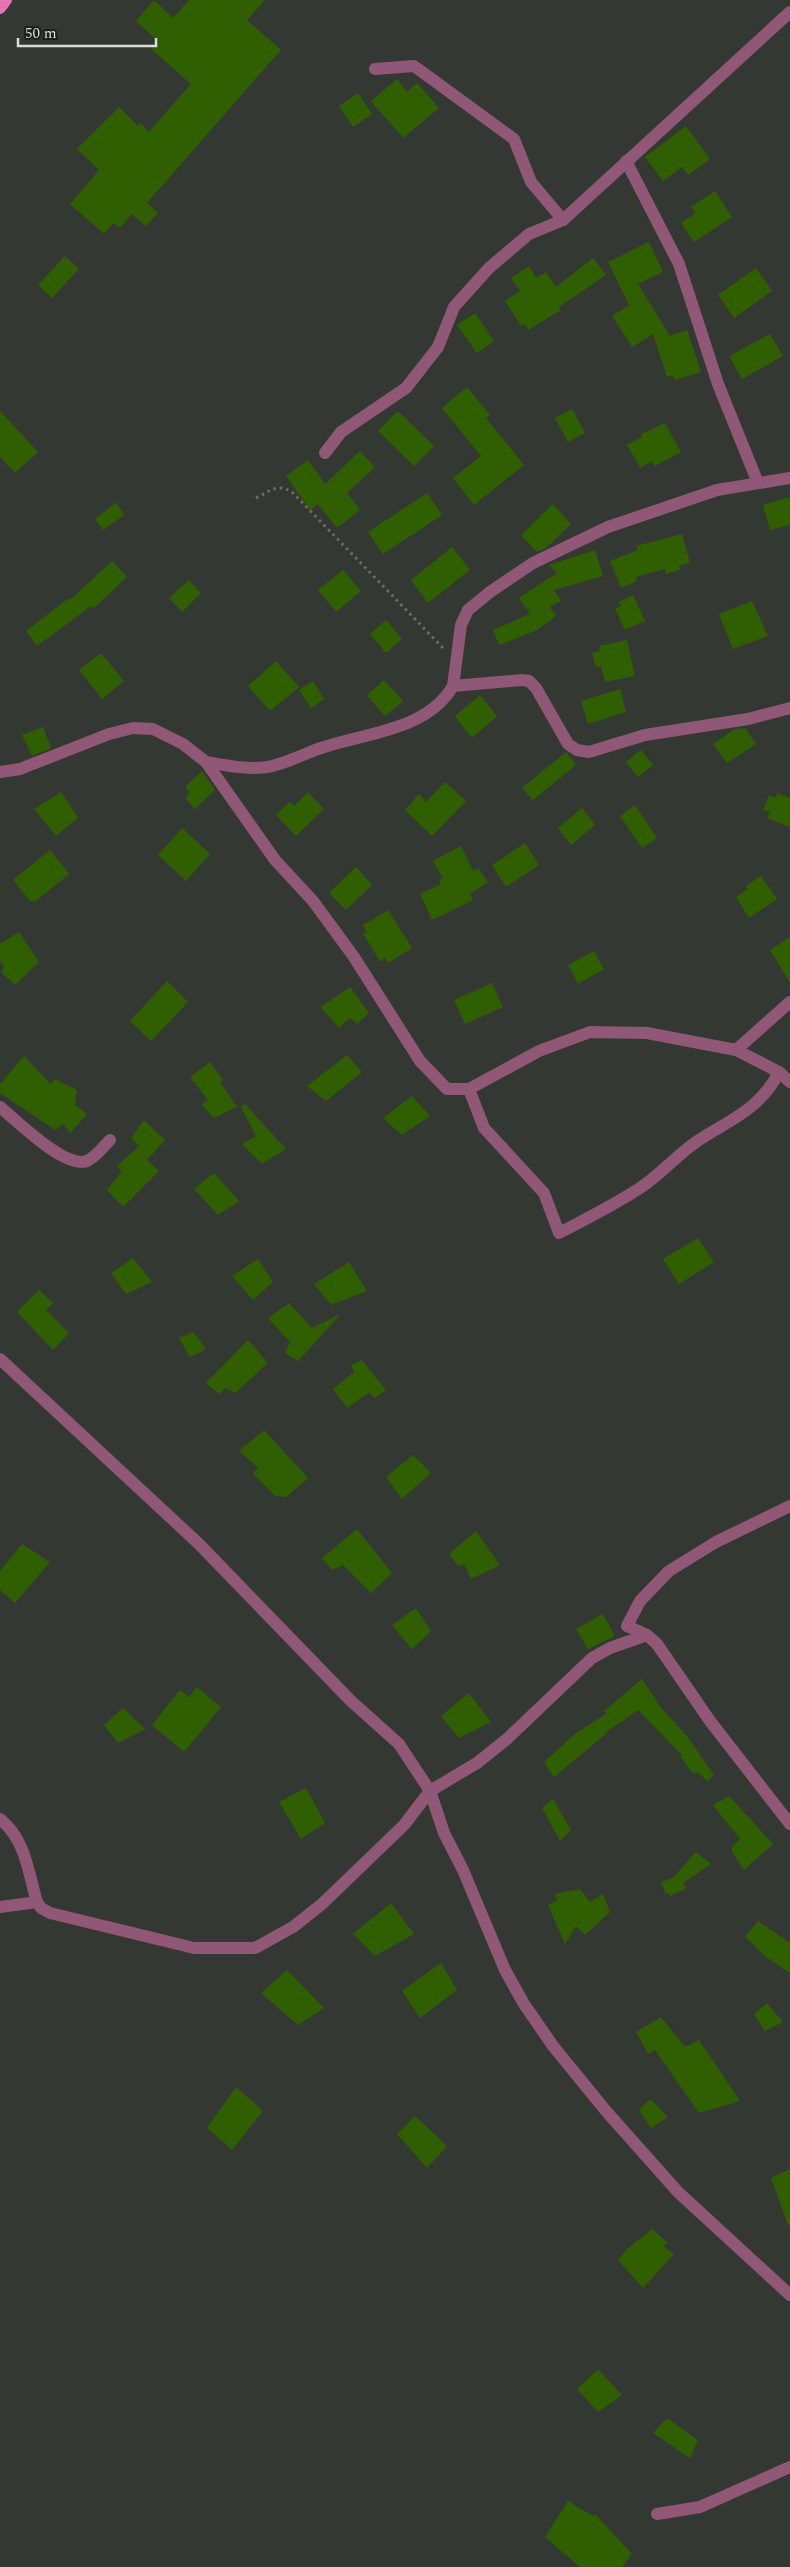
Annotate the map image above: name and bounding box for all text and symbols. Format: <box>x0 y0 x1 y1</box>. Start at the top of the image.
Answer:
scale bar <box>18 15 155 47</box>
text: 50 m <box>25 22 57 45</box>

